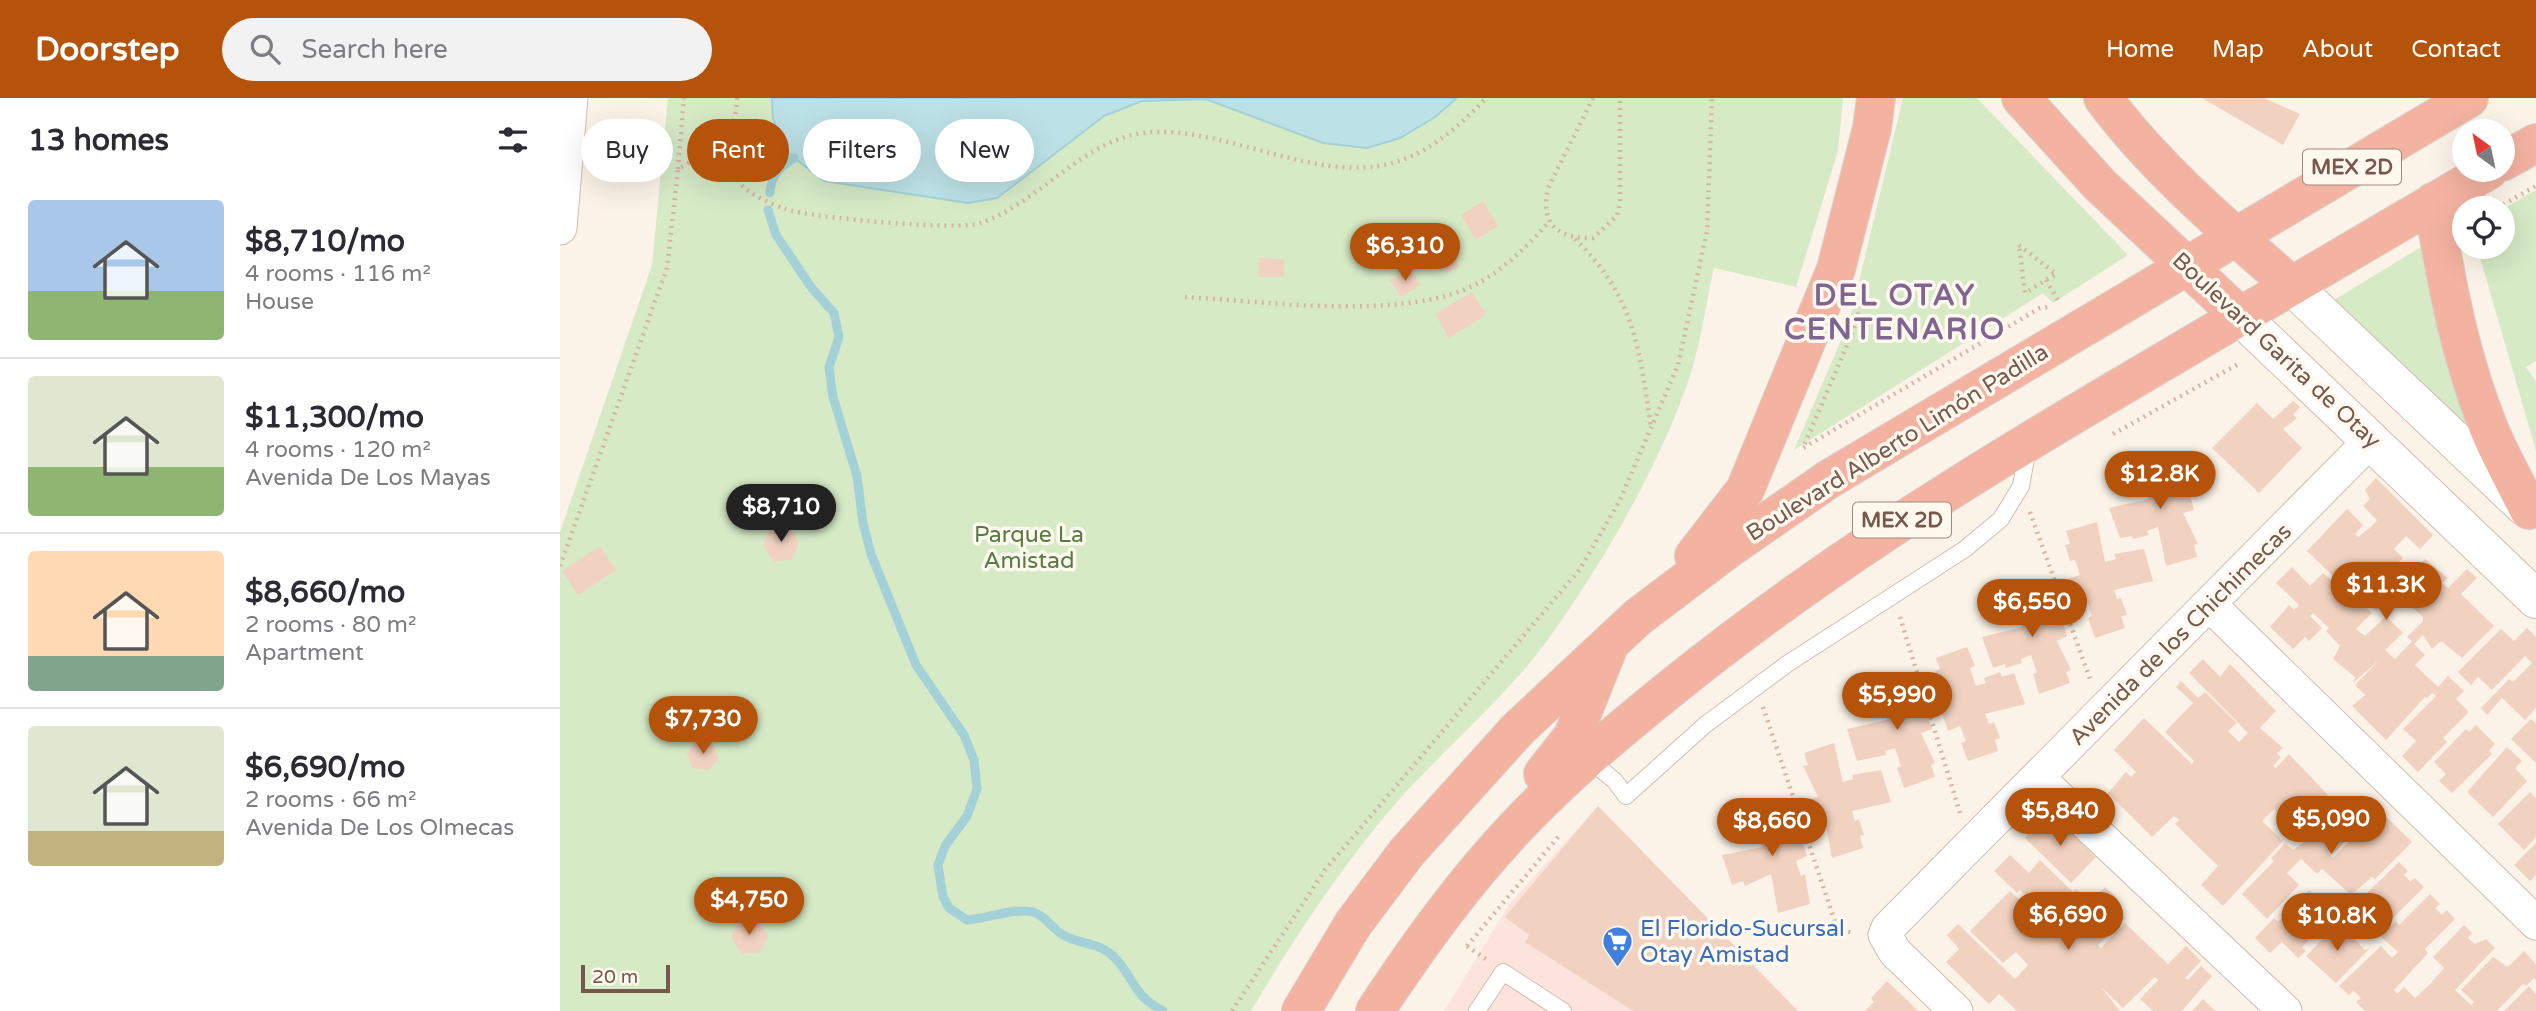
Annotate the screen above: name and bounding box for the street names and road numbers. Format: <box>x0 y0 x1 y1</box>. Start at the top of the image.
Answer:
road number: MEX 2D <box>2303 150 2401 184</box>
street label: Boulevard Garita de Otay <box>2166 247 2386 455</box>
street label: Boulevard Alberto Limón Padilla <box>1741 338 2054 548</box>
road number: MEX 2D <box>1853 502 1951 538</box>
street label: Avenida de los Chichimecas <box>2064 518 2298 752</box>

